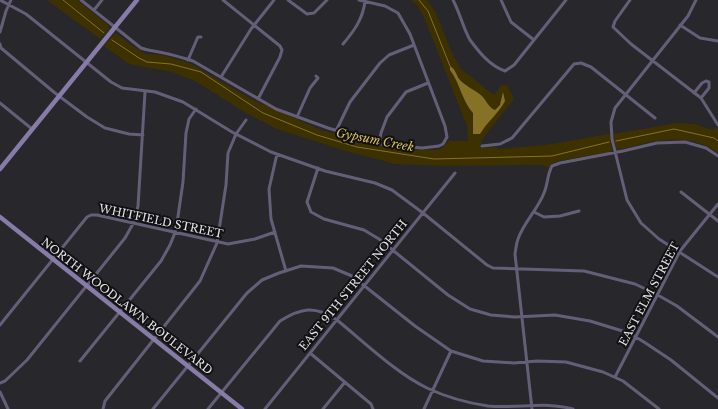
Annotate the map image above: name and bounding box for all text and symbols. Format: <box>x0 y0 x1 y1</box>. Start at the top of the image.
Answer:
water label: Gypsum Creek <box>335 125 415 154</box>
street label: WHITFIELD STREET <box>97 201 225 241</box>
street label: EAST 9TH STREET NORTH <box>296 217 410 353</box>
street label: NORTH WOODLAWN BOULEVARD <box>39 235 216 377</box>
street label: EAST ELM STREET <box>616 240 682 348</box>

